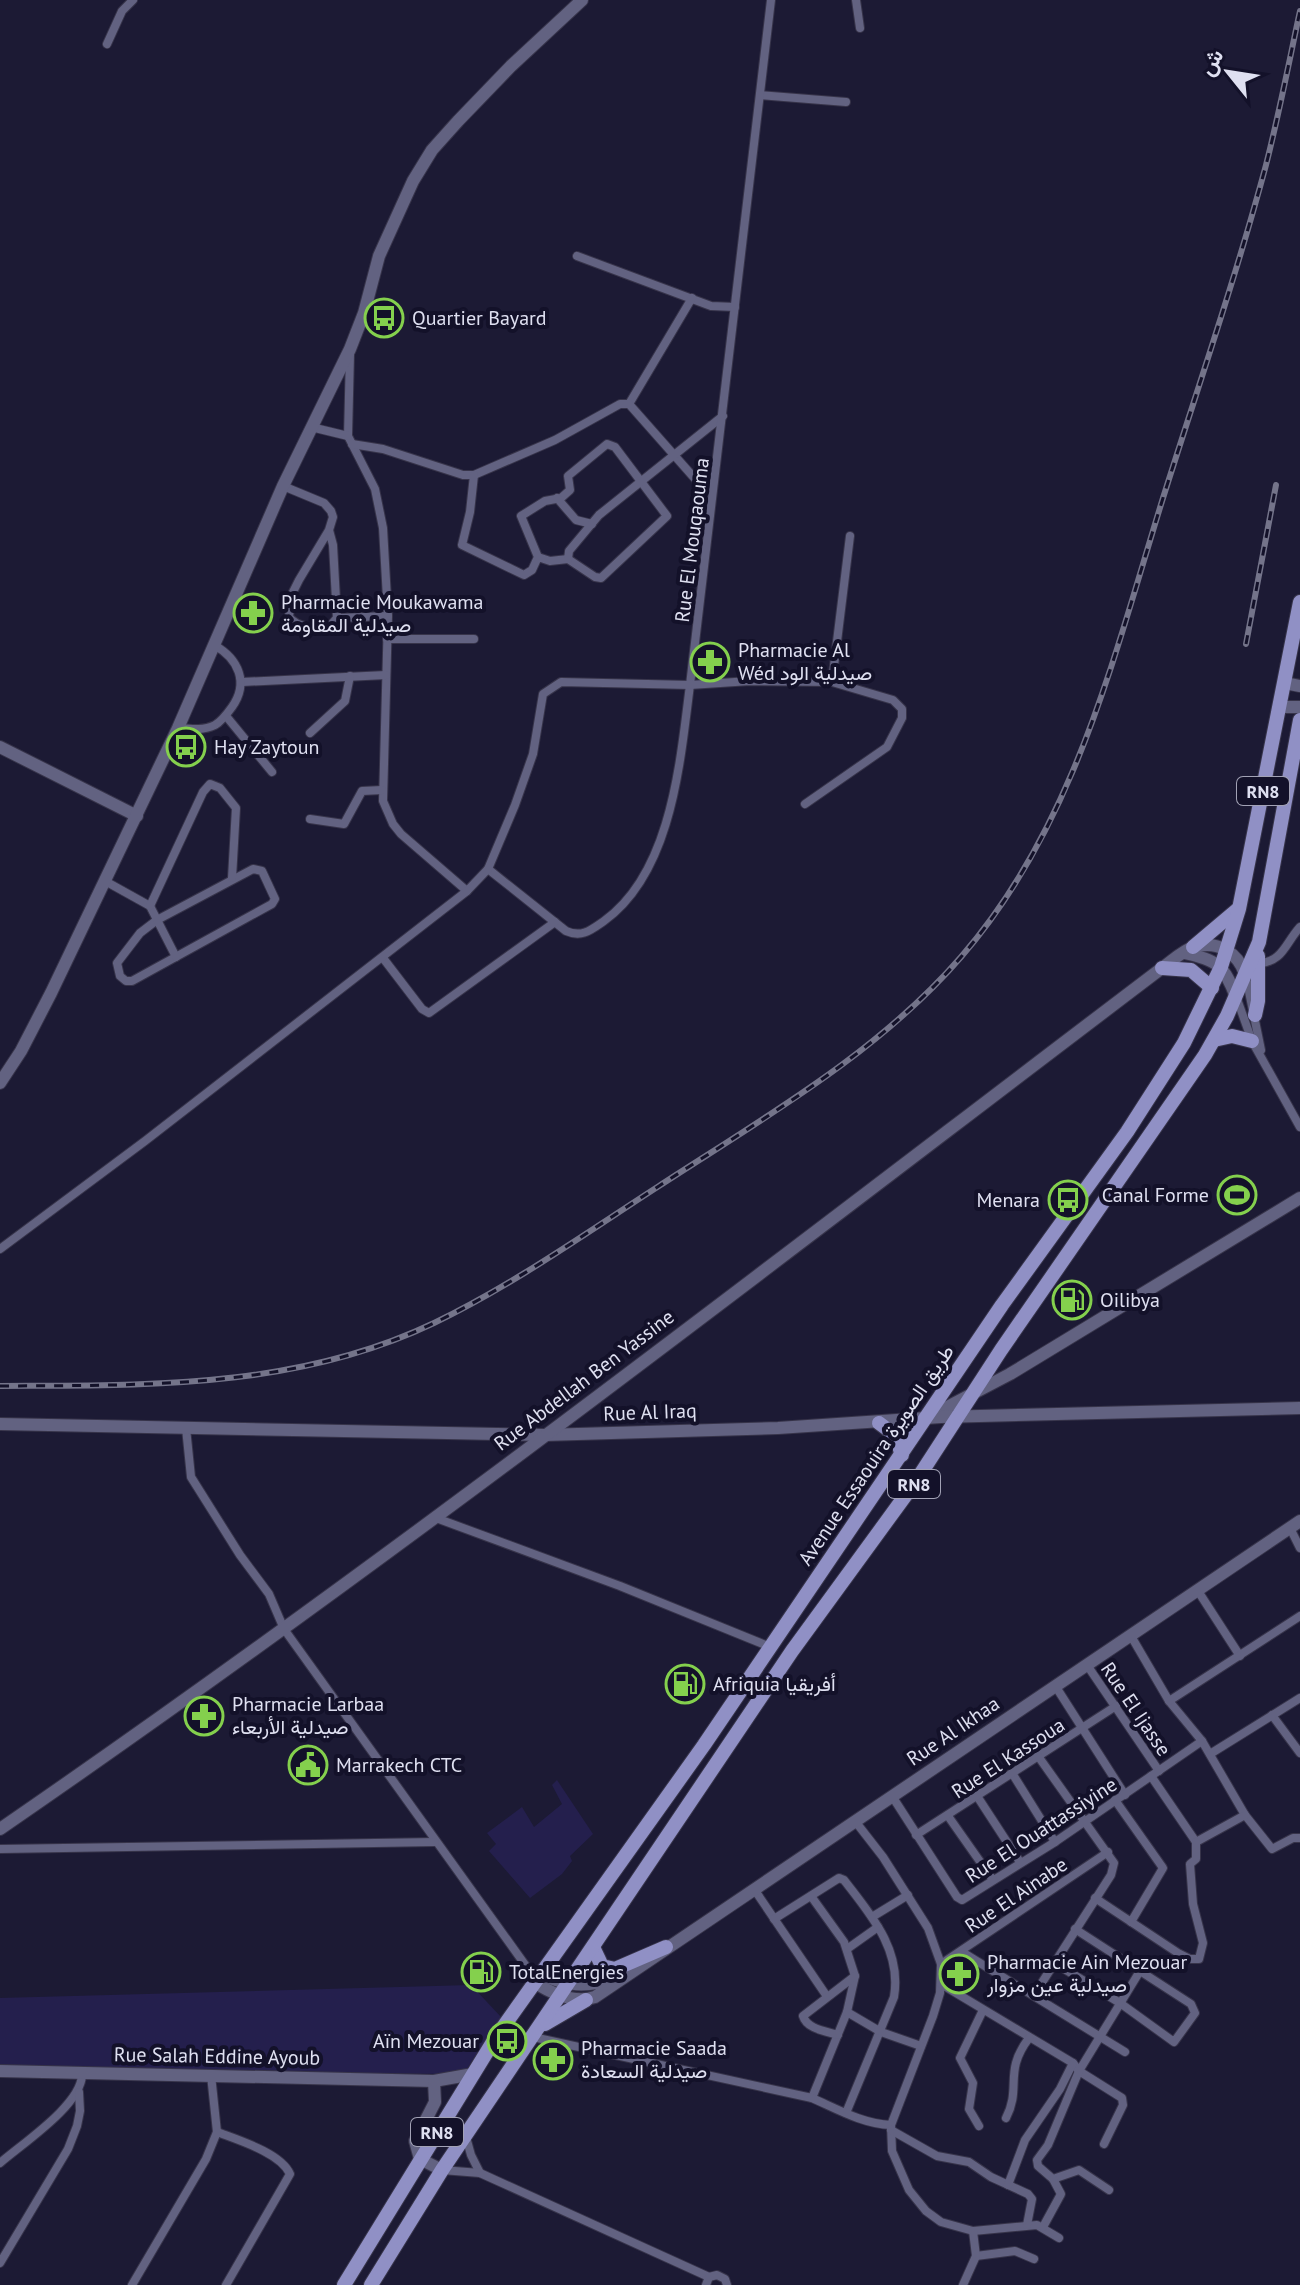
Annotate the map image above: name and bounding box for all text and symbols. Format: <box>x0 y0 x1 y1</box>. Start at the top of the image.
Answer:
north arrow <box>1188 32 1268 112</box>
text: ش <box>1192 44 1229 80</box>
bus stop icon: Quartier Bayard <box>363 297 405 339</box>
place label: Quartier Bayard <box>412 305 547 331</box>
street label: Rue El Mouqaouma <box>669 456 715 624</box>
place label: Pharmacie Moukawama صيدلية المقاومة <box>281 589 483 638</box>
pharmacy icon: Pharmacie Moukawama صيدلية المقاومة <box>232 592 274 634</box>
place label: Pharmacie Al Wéd صيدلية الود <box>738 637 872 686</box>
pharmacy icon: Pharmacie Al Wéd صيدلية الود <box>689 641 731 683</box>
bus stop icon: Hay Zaytoun <box>165 726 207 768</box>
place label: Hay Zaytoun <box>214 734 320 760</box>
road number: RN8 <box>1237 777 1289 805</box>
sports icon: Canal Forme <box>1216 1174 1258 1216</box>
bus stop icon: Menara <box>1047 1179 1089 1221</box>
place label: Canal Forme <box>1102 1182 1209 1208</box>
place label: Menara <box>976 1187 1040 1213</box>
fuel station icon: Oilibya <box>1051 1279 1093 1321</box>
place label: Oilibya <box>1100 1287 1160 1313</box>
street label: Rue Abdellah Ben Yassine <box>489 1304 679 1456</box>
street label: Avenue Essaouira طريق الصويرة <box>792 1340 960 1570</box>
street label: Rue Al Iraq <box>603 1397 697 1427</box>
road number: RN8 <box>888 1470 940 1498</box>
street label: Rue El Ijasse <box>1095 1657 1177 1761</box>
fuel station icon: Afriquia أفريقيا <box>664 1663 706 1705</box>
place label: Afriquia أفريقيا <box>713 1671 836 1697</box>
street label: Rue Al Ikhaa <box>902 1690 1004 1772</box>
place label: Pharmacie Larbaa صيدلية الأربعاء <box>232 1691 384 1740</box>
pharmacy icon: Pharmacie Larbaa صيدلية الأربعاء <box>183 1695 225 1737</box>
street label: Rue El Kassoua <box>947 1712 1069 1804</box>
public building icon: Marrakech CTC <box>287 1744 329 1786</box>
place label: Marrakech CTC <box>336 1752 462 1778</box>
street label: Rue El Ouattassiyine <box>960 1771 1122 1889</box>
street label: Rue El Ainabe <box>960 1851 1072 1939</box>
place label: Pharmacie Ain Mezouar صيدلية عين مزوار <box>986 1949 1187 1998</box>
fuel station icon: TotalEnergies <box>460 1951 502 1993</box>
pharmacy icon: Pharmacie Ain Mezouar صيدلية عين مزوار <box>938 1953 980 1995</box>
place label: TotalEnergies <box>509 1959 624 1985</box>
bus stop icon: Aïn Mezouar <box>486 2020 528 2062</box>
place label: Aïn Mezouar <box>373 2028 479 2054</box>
place label: Pharmacie Saada صيدلية السعادة <box>581 2035 727 2084</box>
pharmacy icon: Pharmacie Saada صيدلية السعادة <box>532 2039 574 2081</box>
street label: Rue Salah Eddine Ayoub <box>114 2041 320 2071</box>
road number: RN8 <box>411 2118 463 2146</box>

